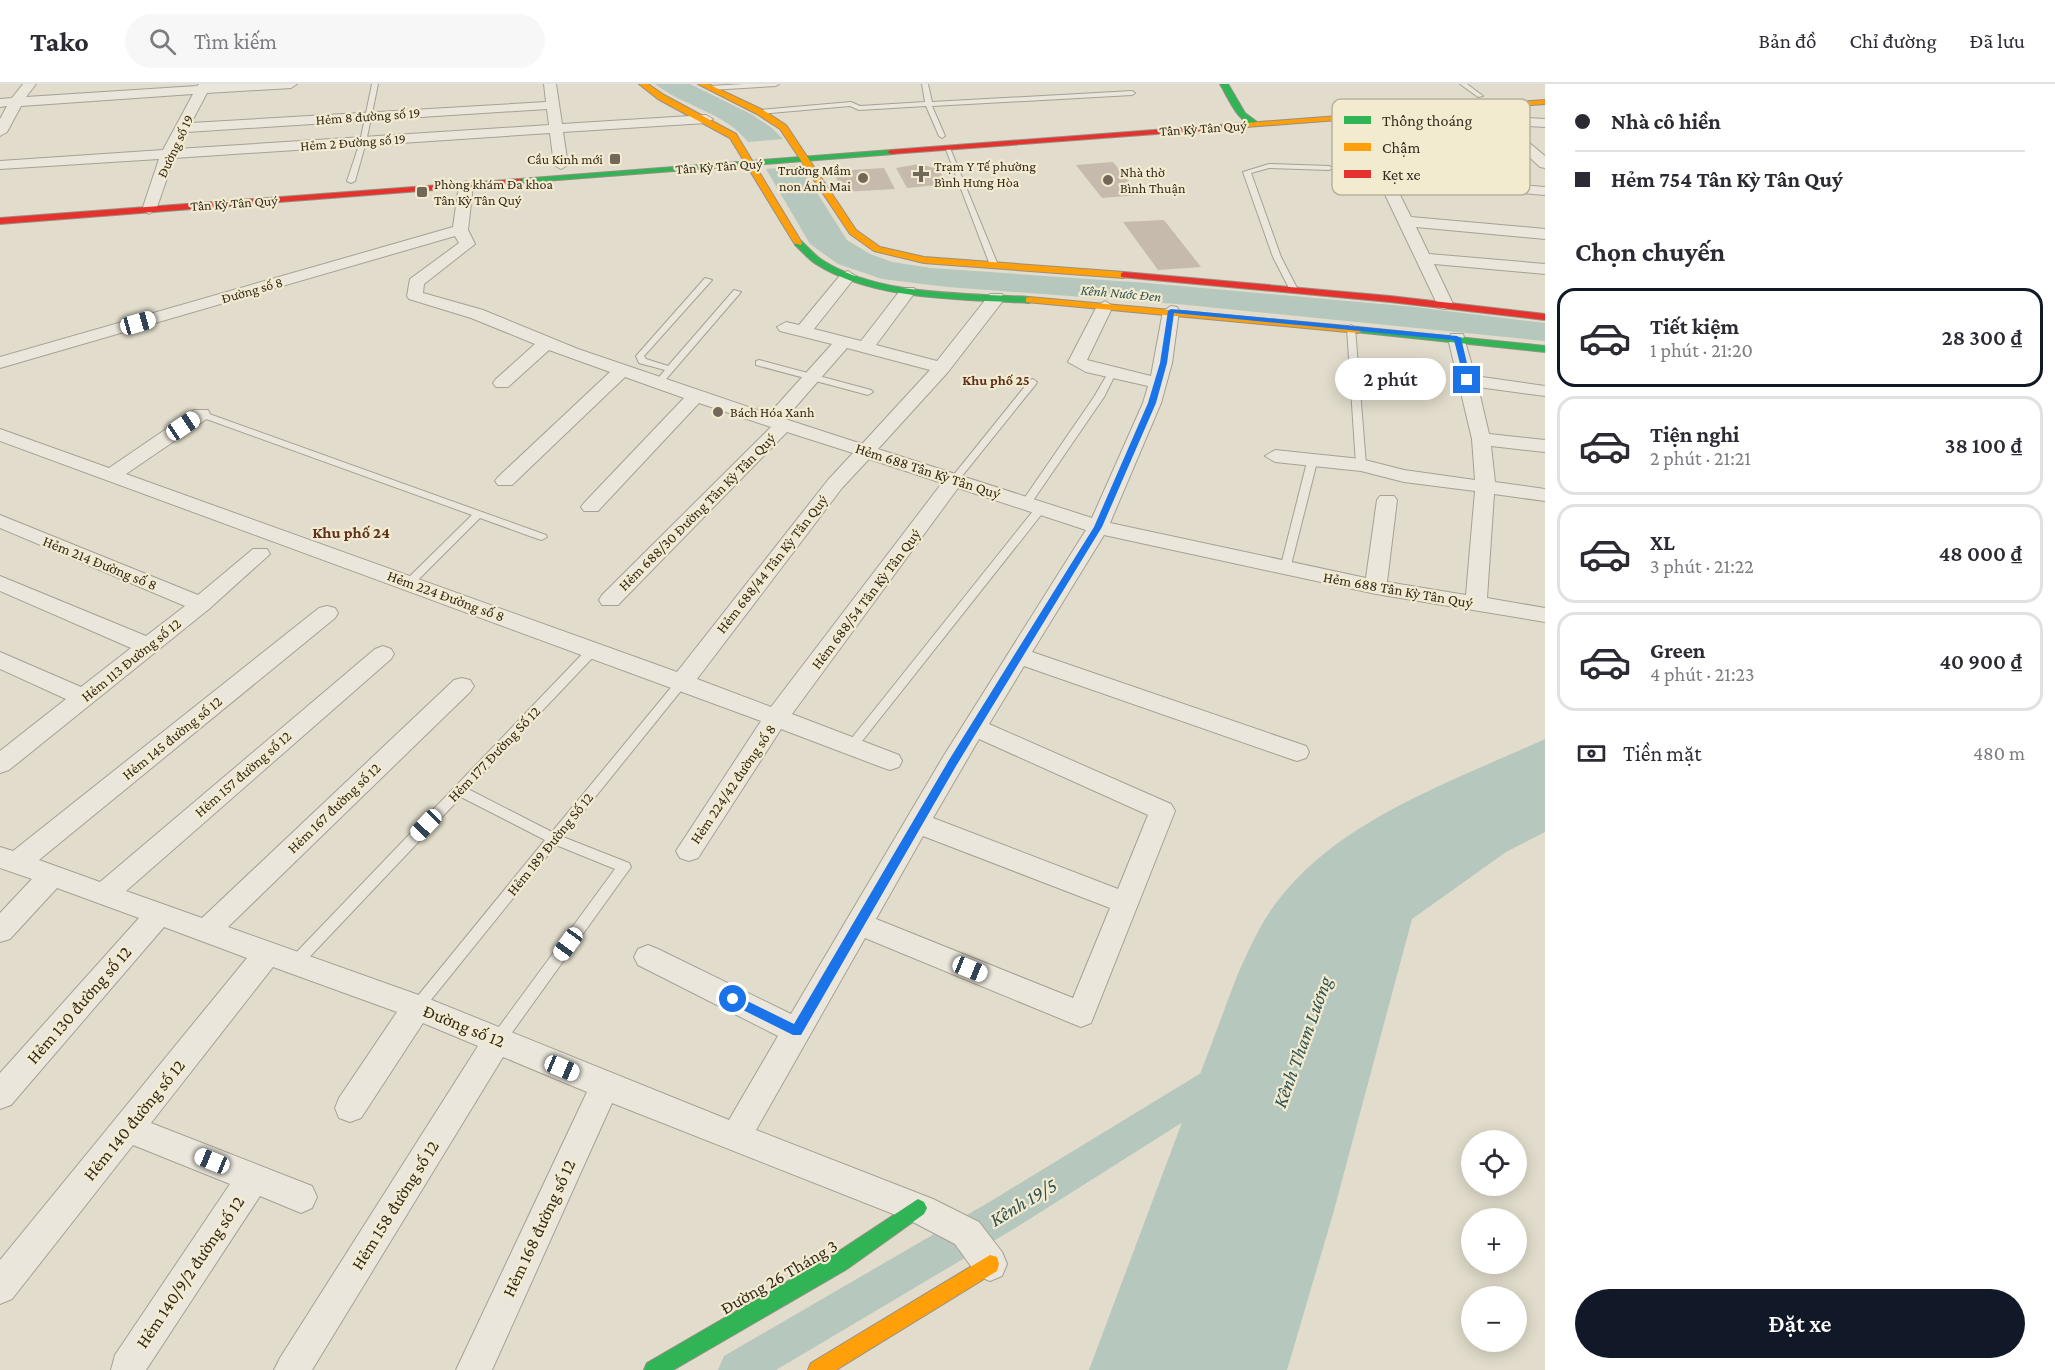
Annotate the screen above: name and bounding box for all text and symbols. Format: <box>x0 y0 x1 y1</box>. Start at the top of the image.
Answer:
search box <box>125 14 545 68</box>
icon: search <box>146 25 179 58</box>
text: Tako <box>30 26 89 57</box>
text: Tìm kiếm <box>194 29 277 54</box>
text: Bản đồ <box>1759 29 1816 53</box>
text: Chỉ đường <box>1849 29 1937 53</box>
text: Đã lưu <box>1970 29 2025 53</box>
legend <box>1332 99 1530 195</box>
street label: Hẻm 8 đường số 19 <box>315 104 421 128</box>
text: Nhà cô hiền <box>1611 109 1721 134</box>
street label: Đường số 19 <box>153 112 197 180</box>
text: Thông thoáng <box>1382 112 1472 130</box>
street label: Tân Kỳ Tân Quý <box>1159 117 1248 139</box>
street label: Hẻm 2 Đường số 19 <box>300 130 406 154</box>
text: Chậm <box>1382 139 1420 157</box>
place label: Cầu Kinh mới <box>527 151 603 167</box>
marker: Cầu Kinh mới <box>608 152 622 166</box>
street label: Tân Kỳ Tân Quý <box>675 155 764 177</box>
place label: Trạm Y Tế phường Bình Hưng Hòa <box>934 158 1036 190</box>
place label: Trường Mầm non Ánh Mai <box>778 162 851 194</box>
place label: Nhà thờ Bình Thuận <box>1120 164 1186 196</box>
marker: Trạm Y Tế phường Bình Hưng Hòa <box>912 165 930 183</box>
text: Kẹt xe <box>1382 166 1421 184</box>
text: Hẻm 754 Tân Kỳ Tân Quý <box>1611 167 1843 192</box>
marker: Trường Mầm non Ánh Mai <box>856 171 870 185</box>
marker: Nhà thờ Bình Thuận <box>1101 173 1115 187</box>
place label: Phòng khám Đa khoa Tân Kỳ Tân Quý <box>434 176 554 208</box>
marker: Phòng khám Đa khoa Tân Kỳ Tân Quý <box>415 185 429 199</box>
street label: Tân Kỳ Tân Quý <box>190 192 279 214</box>
text: Chọn chuyến <box>1575 237 1725 267</box>
street label: Đường số 8 <box>219 274 285 306</box>
water label: Kênh Nước Đen <box>1080 282 1162 304</box>
car <box>118 309 158 337</box>
icon: car <box>1578 311 1632 365</box>
text: Tiết kiệm <box>1650 314 1739 339</box>
text: 28 300 ₫ <box>1942 325 2022 350</box>
text: 1 phút · 21:20 <box>1650 339 1753 361</box>
callout: 2 phút <box>1335 359 1446 401</box>
route end <box>1453 366 1480 393</box>
text: 2 phút <box>1364 368 1417 390</box>
district label: Khu phố 25 <box>962 372 1030 388</box>
place label: Bách Hóa Xanh <box>730 404 815 420</box>
marker: Bách Hóa Xanh <box>711 405 725 419</box>
car <box>163 408 203 444</box>
icon: car <box>1578 419 1632 473</box>
text: Tiện nghi <box>1650 422 1739 447</box>
street label: Hẻm 688/30 Đường Tân Kỳ Tân Quý <box>615 430 780 594</box>
text: 38 100 ₫ <box>1945 433 2022 458</box>
street label: Hẻm 688 Tân Kỳ Tân Quý <box>853 440 1003 503</box>
text: 2 phút · 21:21 <box>1650 447 1751 469</box>
street label: Hẻm 688/44 Tân Kỳ Tân Quý <box>713 492 832 637</box>
district label: Khu phố 24 <box>312 524 390 541</box>
street label: Hẻm 688/54 Tân Kỳ Tân Quý <box>808 526 925 673</box>
icon: car <box>1578 527 1632 581</box>
text: XL <box>1650 530 1675 555</box>
street label: Hẻm 214 Đường số 8 <box>40 532 160 594</box>
text: 48 000 ₫ <box>1939 541 2022 566</box>
text: 3 phút · 21:22 <box>1650 555 1754 577</box>
street label: Hẻm 224 Đường số 8 <box>385 566 507 626</box>
street label: Hẻm 688 Tân Kỳ Tân Quý <box>1322 569 1474 612</box>
street label: Hẻm 113 Đường số 12 <box>78 614 184 706</box>
icon: car <box>1578 635 1632 689</box>
text: Green <box>1650 638 1706 663</box>
text: 40 900 ₫ <box>1939 649 2022 674</box>
text: 4 phút · 21:23 <box>1650 663 1755 685</box>
street label: Hẻm 145 đường số 12 <box>118 692 226 784</box>
street label: Hẻm 177 Đường Số 12 <box>444 702 544 806</box>
street label: Hẻm 224/42 đường số 8 <box>686 721 780 847</box>
street label: Hẻm 157 đường số 12 <box>191 727 295 821</box>
icon: cash <box>1575 737 1608 770</box>
text: Tiền mặt <box>1623 741 1701 766</box>
text: 480 m <box>1973 742 2025 764</box>
street label: Hẻm 167 đường số 12 <box>284 759 384 857</box>
street label: Hẻm 189 Đường Số 12 <box>503 789 597 899</box>
car <box>407 806 445 844</box>
car <box>550 924 586 964</box>
street label: Hẻm 130 đường số 12 <box>22 942 136 1068</box>
car <box>950 954 990 984</box>
water label: Kênh Tham Lương <box>1268 972 1337 1111</box>
route start <box>719 985 746 1012</box>
street label: Đường số 12 <box>420 1001 508 1051</box>
car <box>542 1053 582 1083</box>
street label: Hẻm 140 đường số 12 <box>79 1055 189 1185</box>
map controls <box>1461 1130 1527 1352</box>
button: locate <box>1461 1130 1527 1196</box>
street label: Hẻm 158 đường số 12 <box>347 1137 443 1273</box>
car <box>192 1146 232 1176</box>
street label: Hẻm 168 đường số 12 <box>498 1156 580 1300</box>
water label: Kênh 19/5 <box>985 1173 1061 1231</box>
street label: Hẻm 140/9/2 đường số 12 <box>132 1192 248 1352</box>
button: + <box>1461 1208 1527 1274</box>
street label: Đường 26 Tháng 3 <box>717 1235 841 1319</box>
button: − <box>1461 1286 1527 1352</box>
button: Đặt xe <box>1575 1289 2025 1358</box>

